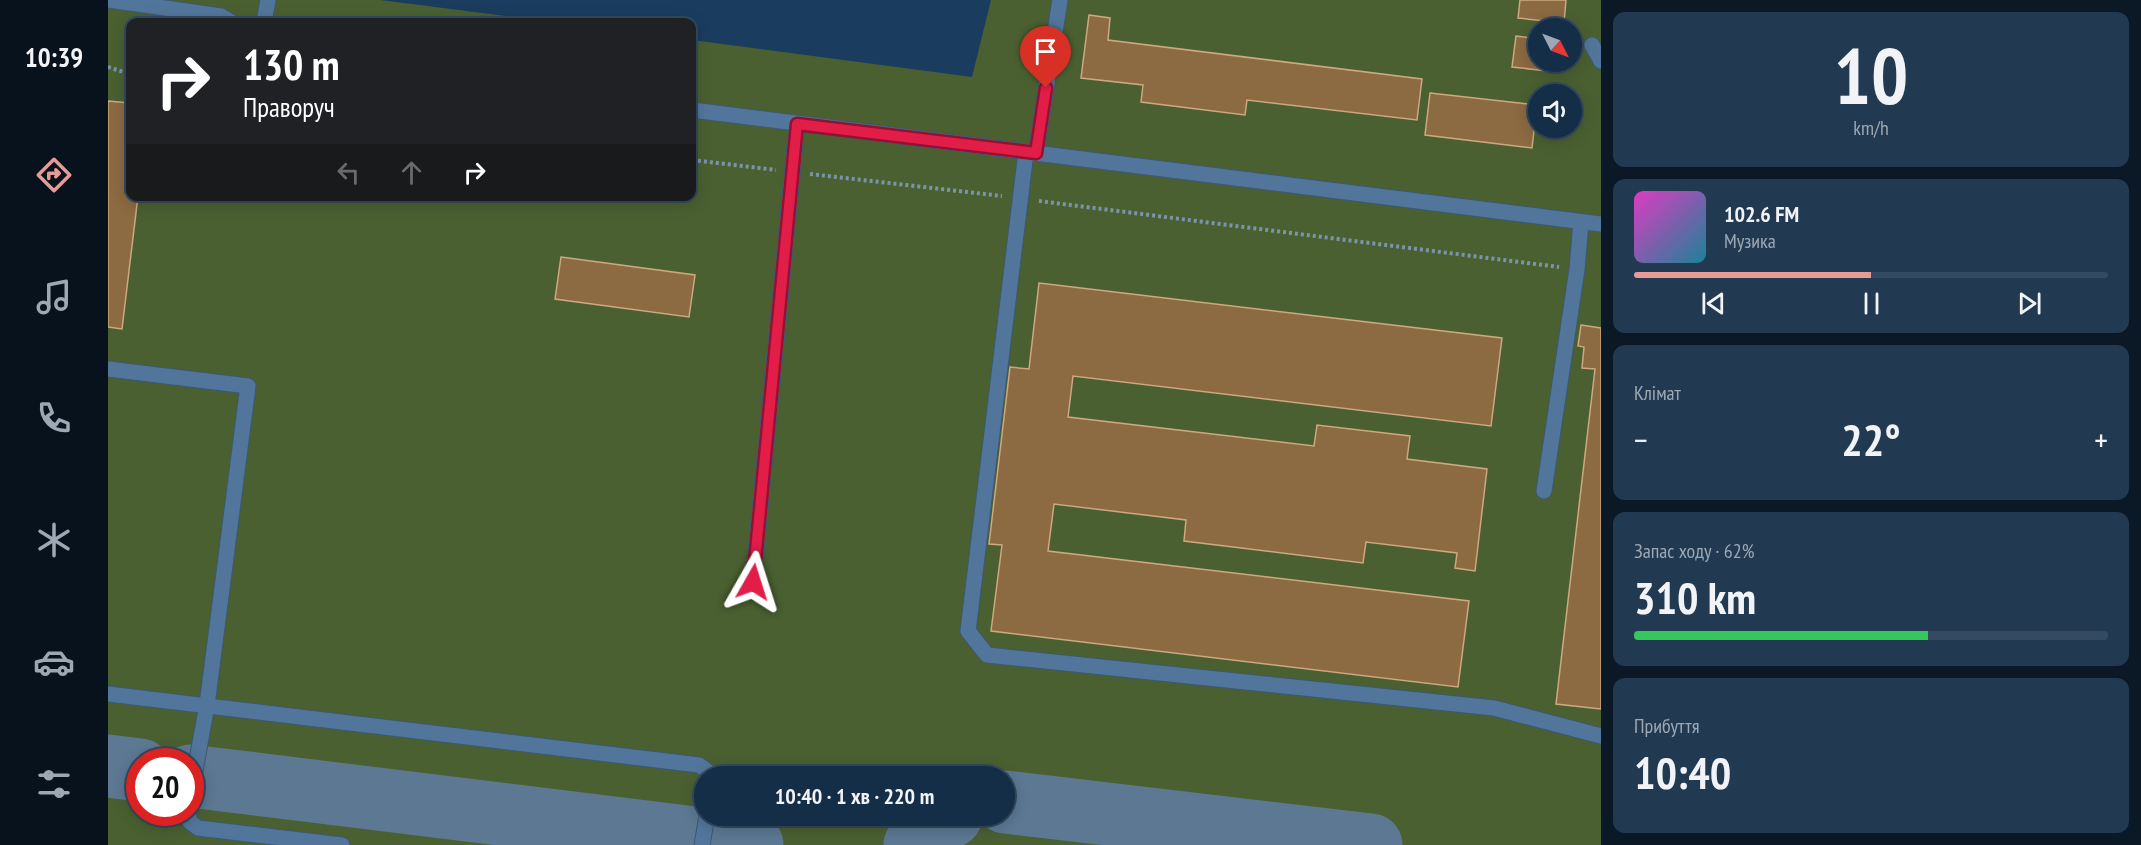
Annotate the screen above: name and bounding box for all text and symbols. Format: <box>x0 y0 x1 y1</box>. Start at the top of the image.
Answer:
north arrow <box>1528 18 1582 72</box>
map controls <box>1528 18 1582 138</box>
text: 10 <box>1834 25 1908 126</box>
pin <box>1020 26 1071 88</box>
icon: arrive <box>1029 35 1062 68</box>
text: 130 m <box>243 37 340 92</box>
text: 10:39 <box>25 40 83 74</box>
icon: right <box>144 42 222 120</box>
button: sound <box>1528 84 1582 138</box>
text: Праворуч <box>243 90 335 124</box>
text: km/h <box>1853 115 1889 141</box>
icon: directions <box>33 154 75 196</box>
icon: left <box>332 156 365 189</box>
icon: ahead <box>395 156 428 189</box>
icon: right <box>458 156 491 189</box>
text: 102.6 FM <box>1724 200 1799 228</box>
text: Музика <box>1724 228 1776 254</box>
icon: music <box>33 276 75 318</box>
icon: previous <box>1697 287 1730 320</box>
icon: pause <box>1855 287 1888 320</box>
icon: next <box>2013 287 2046 320</box>
text: Клімат <box>1634 380 1681 406</box>
icon: phone <box>33 397 75 439</box>
text: 22° <box>1841 410 1901 468</box>
text: − <box>1634 418 1648 461</box>
text: + <box>2094 418 2108 461</box>
icon: climate <box>33 519 75 561</box>
text: Запас ходу · 62% <box>1634 538 1754 564</box>
position arrow <box>721 550 785 614</box>
text: 310 km <box>1634 568 1756 626</box>
icon: car <box>33 641 75 683</box>
text: Прибуття <box>1634 713 1699 739</box>
text: 10:40 <box>1634 743 1731 801</box>
speed limit sign: 20 <box>126 748 204 826</box>
icon: filters <box>33 763 75 805</box>
text: 10:40 · 1 хв · 220 m <box>775 782 934 810</box>

